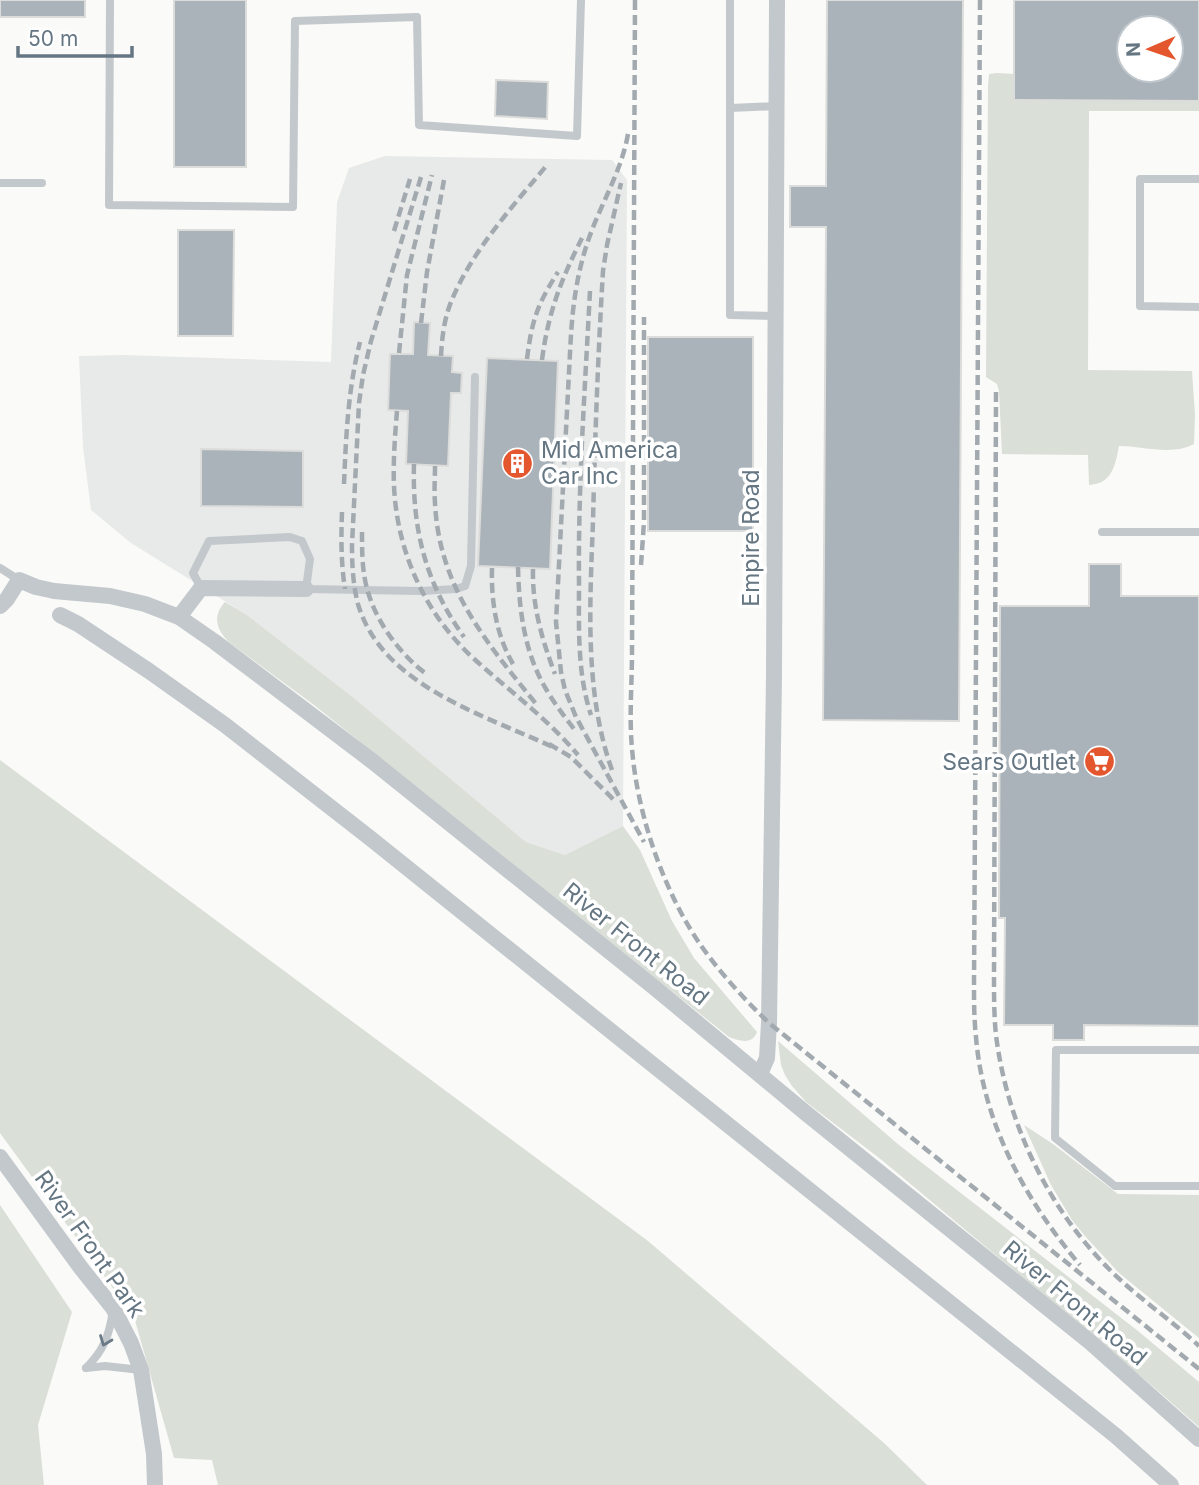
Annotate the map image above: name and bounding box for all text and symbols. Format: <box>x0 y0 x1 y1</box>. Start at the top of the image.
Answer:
scale bar <box>18 14 131 58</box>
north arrow <box>1115 14 1185 84</box>
text: 50 m <box>28 26 78 51</box>
text: N <box>1122 42 1145 57</box>
place label: Mid America Car Inc <box>541 436 678 490</box>
building icon: Mid America Car Inc <box>501 446 535 480</box>
street label: Empire Road <box>737 469 765 607</box>
supermarket icon: Sears Outlet <box>1082 745 1116 779</box>
place label: Sears Outlet <box>942 748 1076 776</box>
street label: River Front Road <box>557 877 715 1011</box>
street label: River Front Park <box>29 1165 151 1323</box>
street label: River Front Road <box>997 1235 1153 1371</box>
one-way arrow <box>99 1334 113 1346</box>

